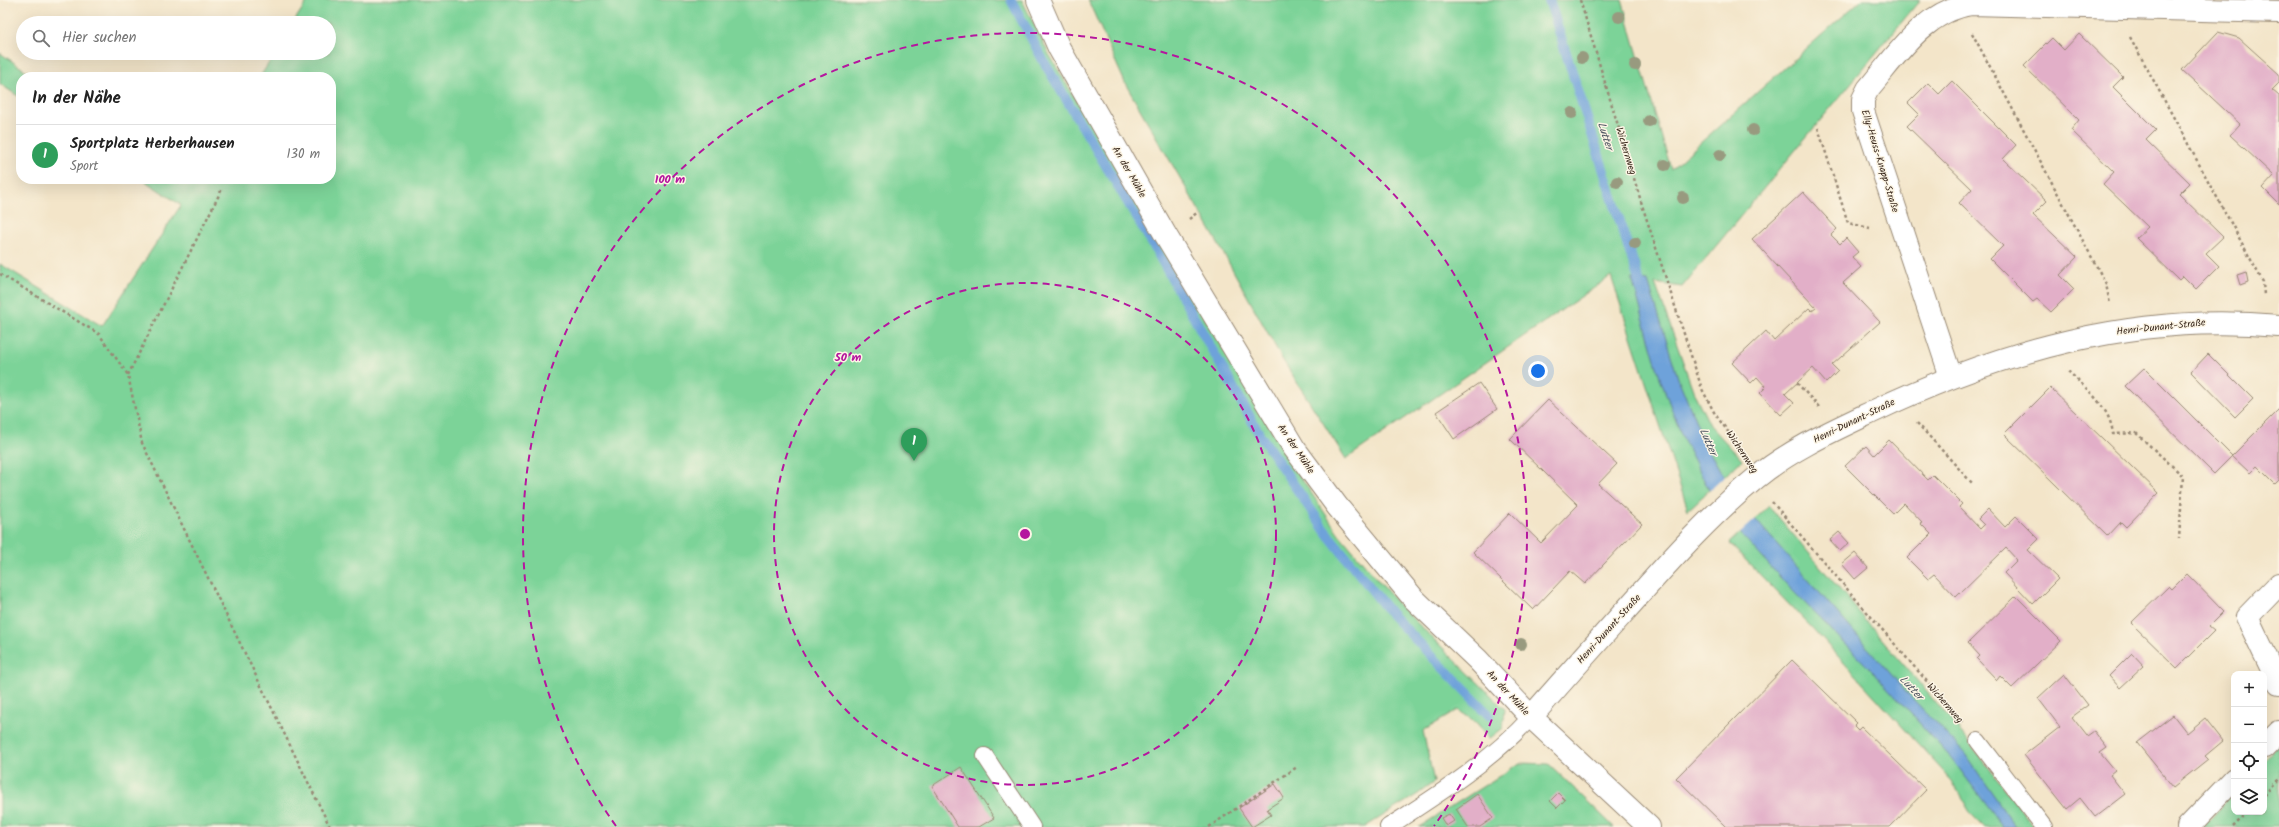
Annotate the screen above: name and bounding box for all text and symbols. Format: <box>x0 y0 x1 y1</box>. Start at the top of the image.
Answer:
search box <box>16 16 336 60</box>
text: Hier suchen <box>62 26 136 50</box>
icon: search <box>30 27 52 49</box>
text: In der Nähe <box>32 85 121 112</box>
street label: Elly-Heuss-Knapp-Straße <box>1857 108 1903 215</box>
water label: Lutter <box>1592 120 1619 155</box>
street label: Wichernweg <box>1611 125 1641 177</box>
text: Sportplatz Herberhausen <box>70 132 235 156</box>
street label: An der Mühle <box>1108 143 1150 201</box>
text: 1 <box>43 144 47 165</box>
text: 130 m <box>286 144 320 165</box>
text: Sport <box>70 156 98 177</box>
text: 100 m <box>655 170 685 189</box>
street label: Henri-Dunant-Straße <box>2116 314 2207 340</box>
text: 50 m <box>834 348 862 367</box>
your location <box>1528 361 1548 381</box>
street label: Henri-Dunant-Straße <box>1810 394 1898 448</box>
street label: An der Mühle <box>1273 421 1319 478</box>
water label: Lutter <box>1694 425 1723 461</box>
street label: Wichernweg <box>1722 427 1763 477</box>
pin: 1 <box>901 428 927 461</box>
centre of rings <box>1018 527 1032 541</box>
street label: Henri-Dunant-Straße <box>1573 590 1645 668</box>
street label: An der Mühle <box>1483 667 1534 720</box>
water label: Lutter <box>1895 671 1929 706</box>
map controls <box>2231 671 2267 815</box>
button: + <box>2231 671 2267 707</box>
street label: Wichernweg <box>1923 679 1967 727</box>
button: − <box>2231 707 2267 743</box>
button: locate <box>2231 743 2267 779</box>
button: layers <box>2231 779 2267 815</box>

